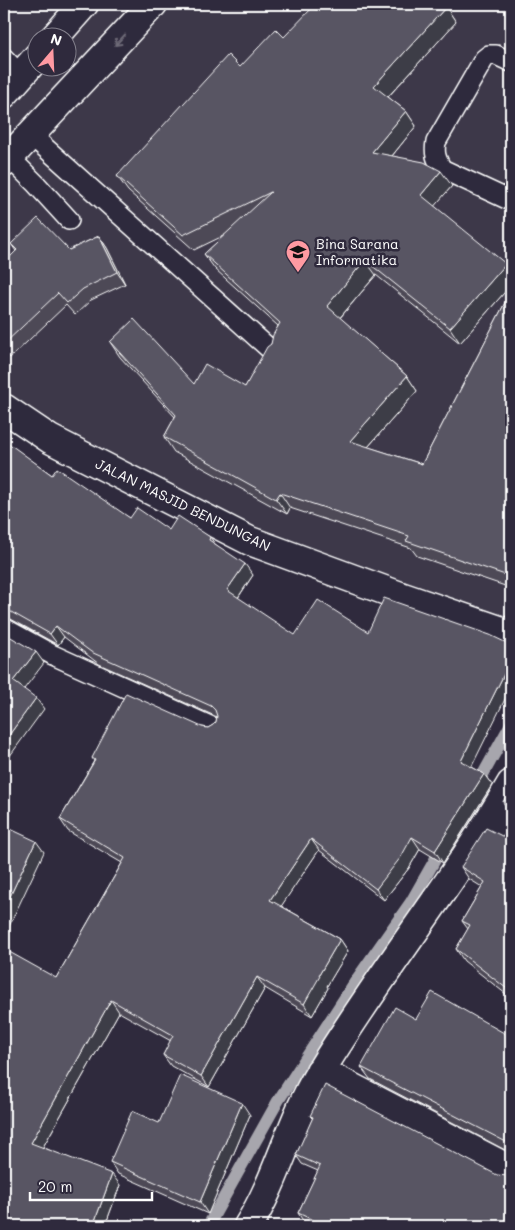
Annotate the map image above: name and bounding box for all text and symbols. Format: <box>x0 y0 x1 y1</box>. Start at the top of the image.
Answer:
north arrow <box>28 28 78 78</box>
text: N <box>48 29 65 50</box>
one-way arrow <box>114 33 126 46</box>
place label: Bina Sarana Informatika <box>316 234 399 269</box>
school or university icon: Bina Sarana Informatika <box>285 239 311 273</box>
street label: JALAN MASJID BENDUNGAN <box>92 454 274 555</box>
scale bar <box>30 1170 152 1202</box>
text: 20 m <box>38 1176 72 1196</box>

